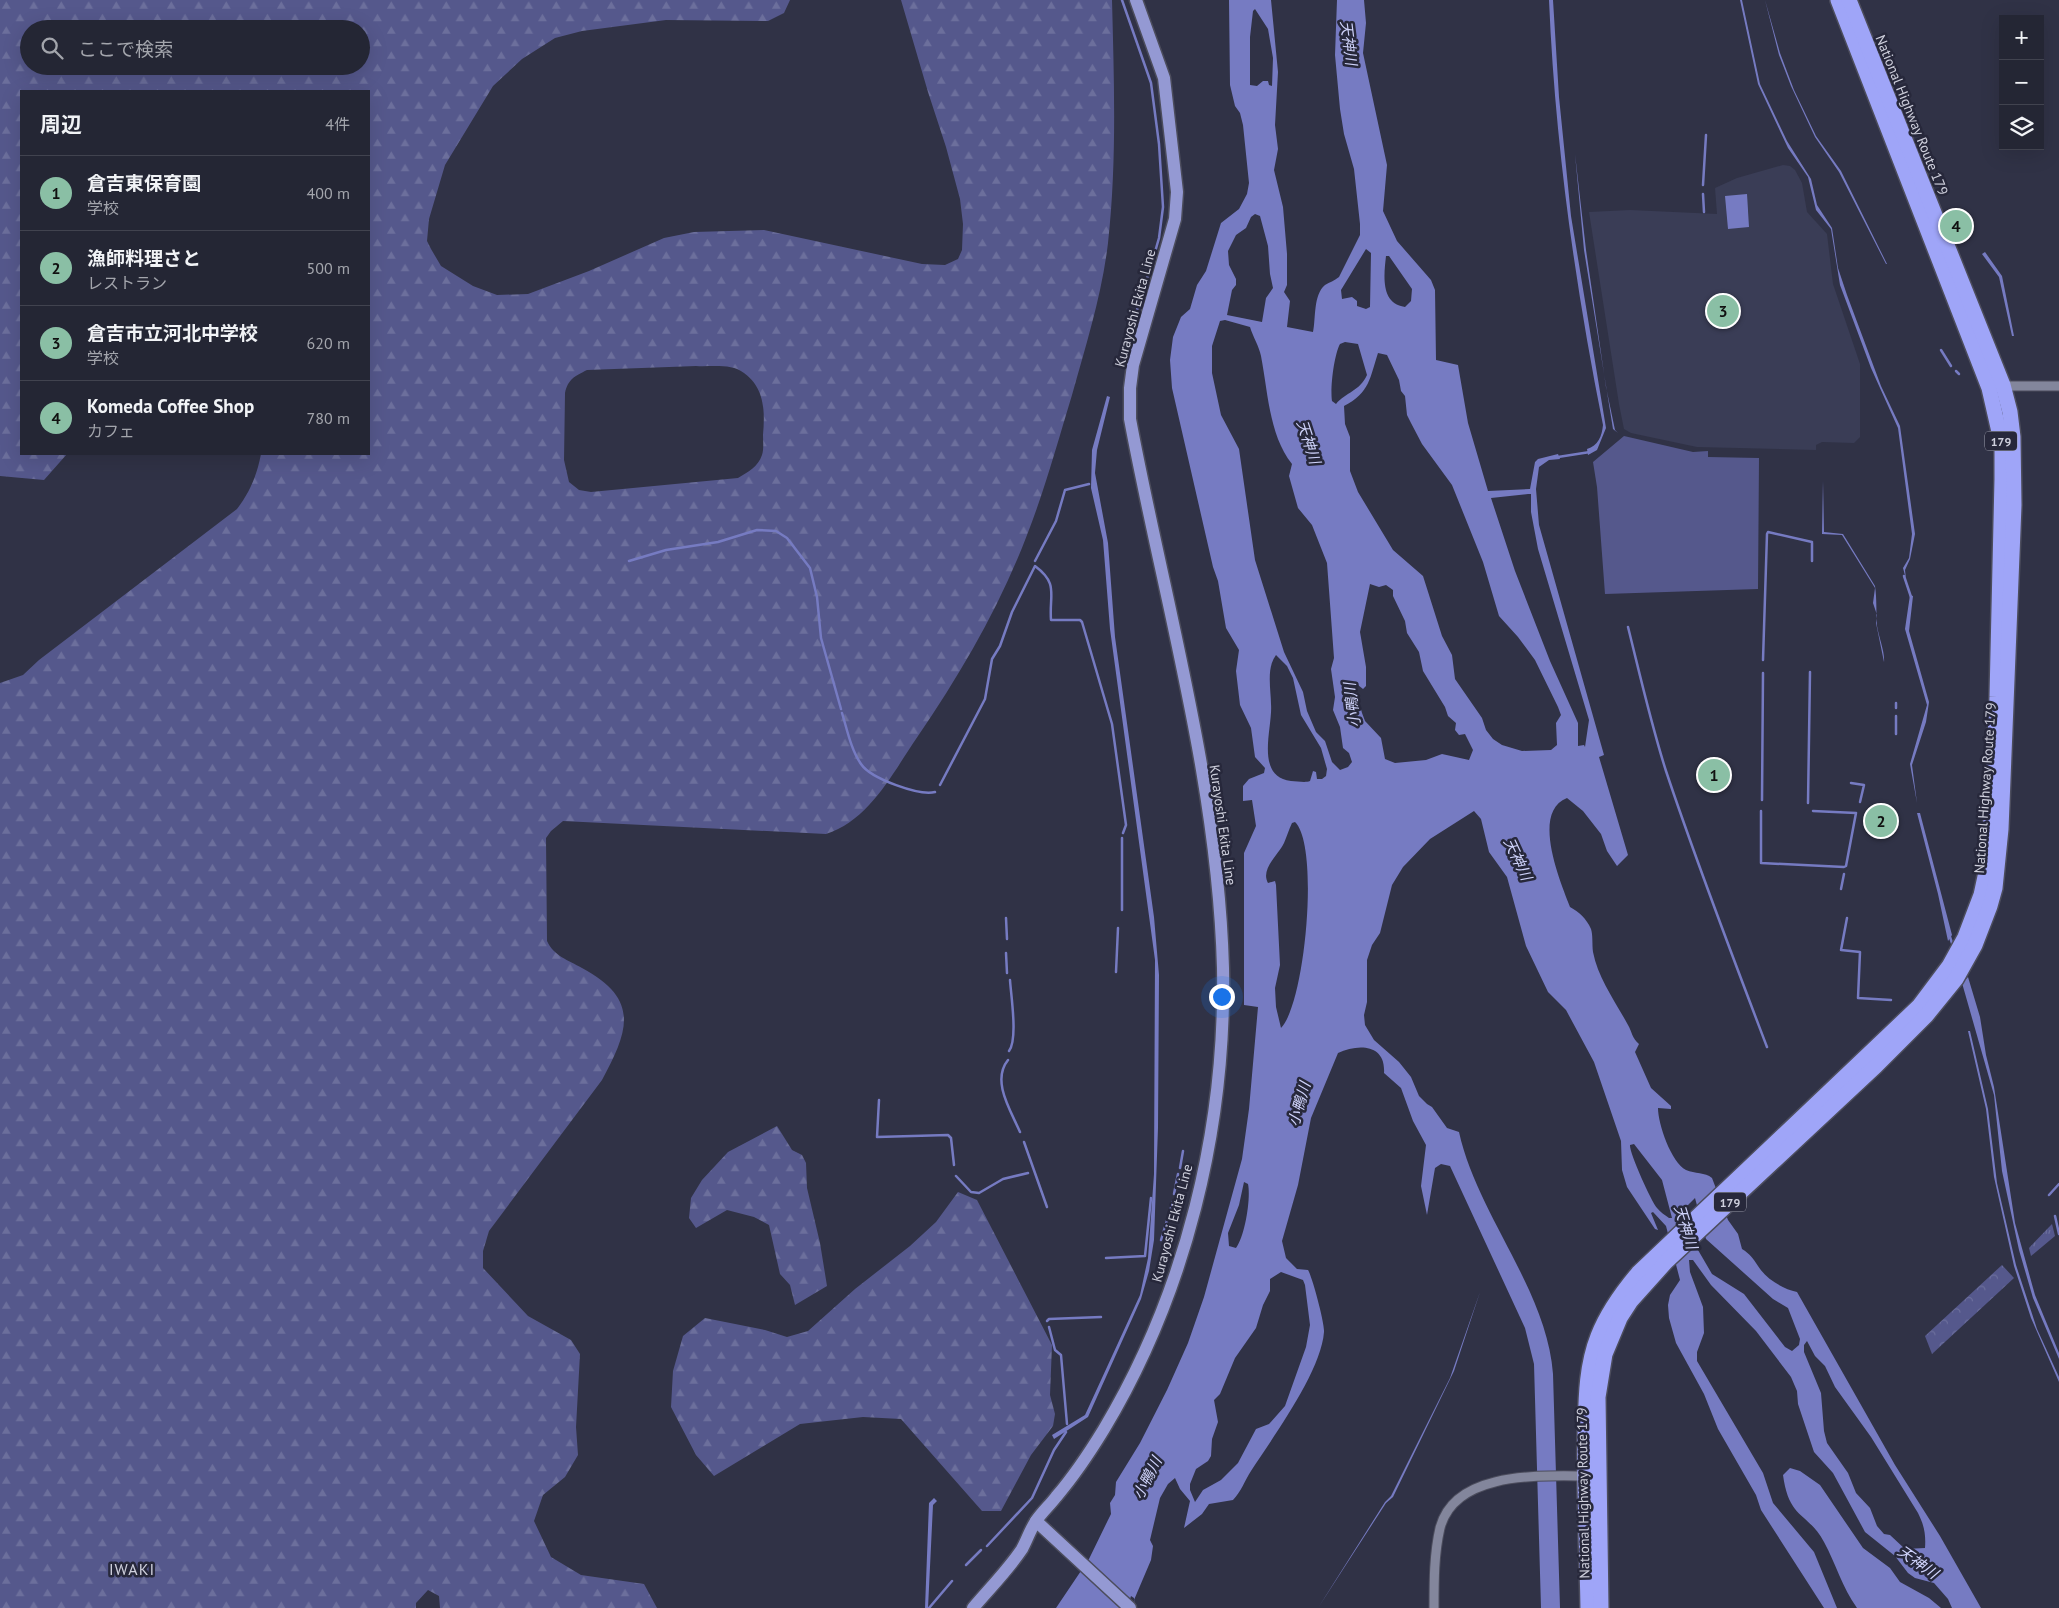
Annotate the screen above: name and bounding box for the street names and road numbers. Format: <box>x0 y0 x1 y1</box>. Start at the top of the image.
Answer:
street label: National Highway Route 179 <box>1872 32 1952 198</box>
street label: Kurayoshi Ekita Line <box>1111 247 1159 369</box>
road number: 179 <box>1985 432 2017 451</box>
street label: National Highway Route 179 <box>1970 702 2000 874</box>
street label: Kurayoshi Ekita Line <box>1206 764 1240 886</box>
street label: Kurayoshi Ekita Line <box>1148 1162 1196 1284</box>
road number: 179 <box>1714 1192 1746 1212</box>
street label: National Highway Route 179 <box>1573 1407 1593 1579</box>

